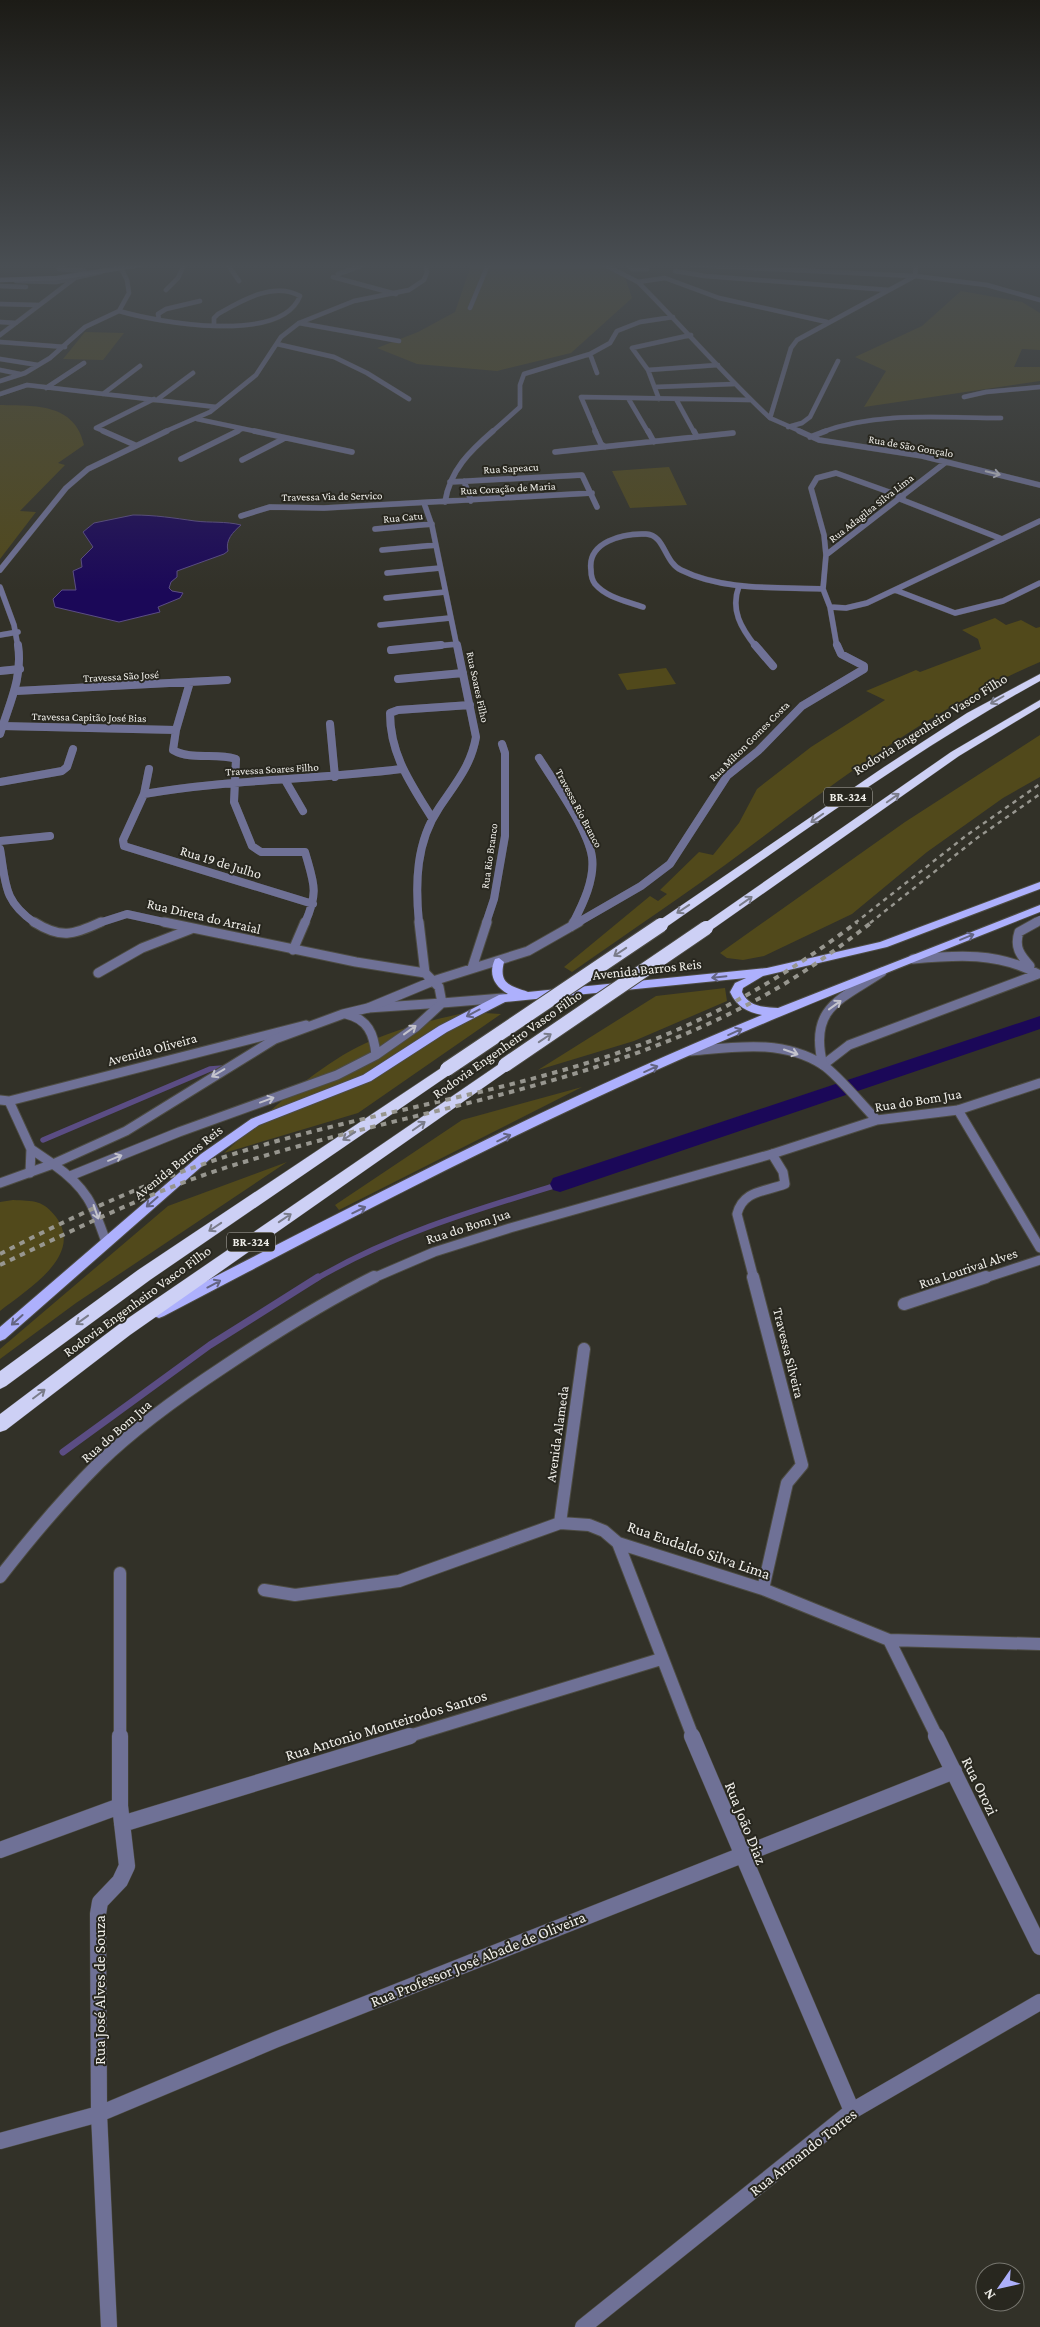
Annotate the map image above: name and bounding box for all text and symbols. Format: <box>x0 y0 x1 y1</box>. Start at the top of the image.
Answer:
street label: Rua de São Gonçalo <box>868 433 955 460</box>
street label: Rua Sapeacu <box>483 461 539 476</box>
one-way arrow <box>984 469 1000 478</box>
street label: Rua Adagilsa Silva Lima <box>826 471 916 546</box>
street label: Rua Coração de Maria <box>460 480 556 497</box>
street label: Travessa Via de Servico <box>281 489 383 503</box>
street label: Rua Catu <box>383 509 424 525</box>
street label: Rua Soares Filho <box>465 651 491 724</box>
street label: Travessa São José <box>83 668 159 685</box>
street label: Rodovia Engenheiro Vasco Filho <box>850 670 1010 778</box>
one-way arrow <box>990 695 1005 705</box>
street label: Rua Milton Gomes Costa <box>706 698 792 784</box>
street label: Travessa Capitão José Bias <box>31 710 147 725</box>
street label: Travessa Soares Filho <box>225 761 319 777</box>
street label: Travessa Rio Branco <box>553 767 605 850</box>
road number: BR-324 <box>824 788 872 806</box>
one-way arrow <box>886 793 900 803</box>
one-way arrow <box>811 813 825 823</box>
street label: Rua Rio Branco <box>478 822 500 890</box>
street label: Rua 19 de Julho <box>178 842 264 882</box>
street label: Rua Direta do Arraial <box>145 895 263 937</box>
one-way arrow <box>739 896 753 906</box>
one-way arrow <box>676 904 690 914</box>
one-way arrow <box>959 932 974 942</box>
one-way arrow <box>614 947 628 957</box>
street label: Avenida Barros Reis <box>592 955 702 983</box>
one-way arrow <box>711 972 727 982</box>
street label: Rodovia Engenheiro Vasco Filho <box>429 986 585 1102</box>
one-way arrow <box>828 1000 842 1010</box>
one-way arrow <box>466 1009 481 1018</box>
one-way arrow <box>403 1025 416 1036</box>
one-way arrow <box>727 1026 742 1036</box>
street label: Avenida Oliveira <box>106 1029 199 1069</box>
one-way arrow <box>538 1033 552 1043</box>
one-way arrow <box>782 1048 798 1057</box>
one-way arrow <box>643 1063 658 1073</box>
one-way arrow <box>211 1068 225 1078</box>
street label: Rua do Bom Jua <box>873 1085 963 1115</box>
one-way arrow <box>259 1095 274 1104</box>
street label: Avenida Barros Reis <box>130 1121 226 1203</box>
one-way arrow <box>411 1121 425 1131</box>
one-way arrow <box>342 1131 356 1141</box>
one-way arrow <box>496 1133 511 1142</box>
one-way arrow <box>107 1153 122 1162</box>
one-way arrow <box>146 1196 159 1207</box>
one-way arrow <box>92 1204 101 1220</box>
one-way arrow <box>351 1205 366 1215</box>
street label: Rua do Bom Jua <box>424 1205 513 1247</box>
one-way arrow <box>278 1213 292 1223</box>
one-way arrow <box>208 1222 222 1232</box>
road number: BR-324 <box>227 1232 275 1252</box>
street label: Rodovia Engenheiro Vasco Filho <box>60 1242 214 1360</box>
street label: Rua Lourival Alves <box>917 1244 1019 1292</box>
one-way arrow <box>206 1279 221 1289</box>
street label: Travessa Silveira <box>770 1306 808 1400</box>
one-way arrow <box>11 1315 24 1326</box>
one-way arrow <box>76 1315 89 1326</box>
street label: Avenida Alameda <box>542 1384 572 1483</box>
one-way arrow <box>32 1389 45 1400</box>
street label: Rua do Bom Jua <box>78 1396 155 1466</box>
street label: Rua Eudaldo Silva Lima <box>625 1518 773 1583</box>
street label: Rua Antonio Monteirodos Santos <box>283 1686 489 1764</box>
street label: Rua Orozi <box>959 1754 1001 1818</box>
street label: Rua João Diaz <box>721 1779 770 1867</box>
street label: Rua Professor José Abade de Oliveira <box>368 1908 589 2011</box>
street label: Rua José Alves de Souza <box>91 1914 109 2065</box>
street label: Rua Armando Torres <box>746 2105 860 2199</box>
north arrow <box>975 2262 1025 2312</box>
text: N <box>980 2285 999 2303</box>

